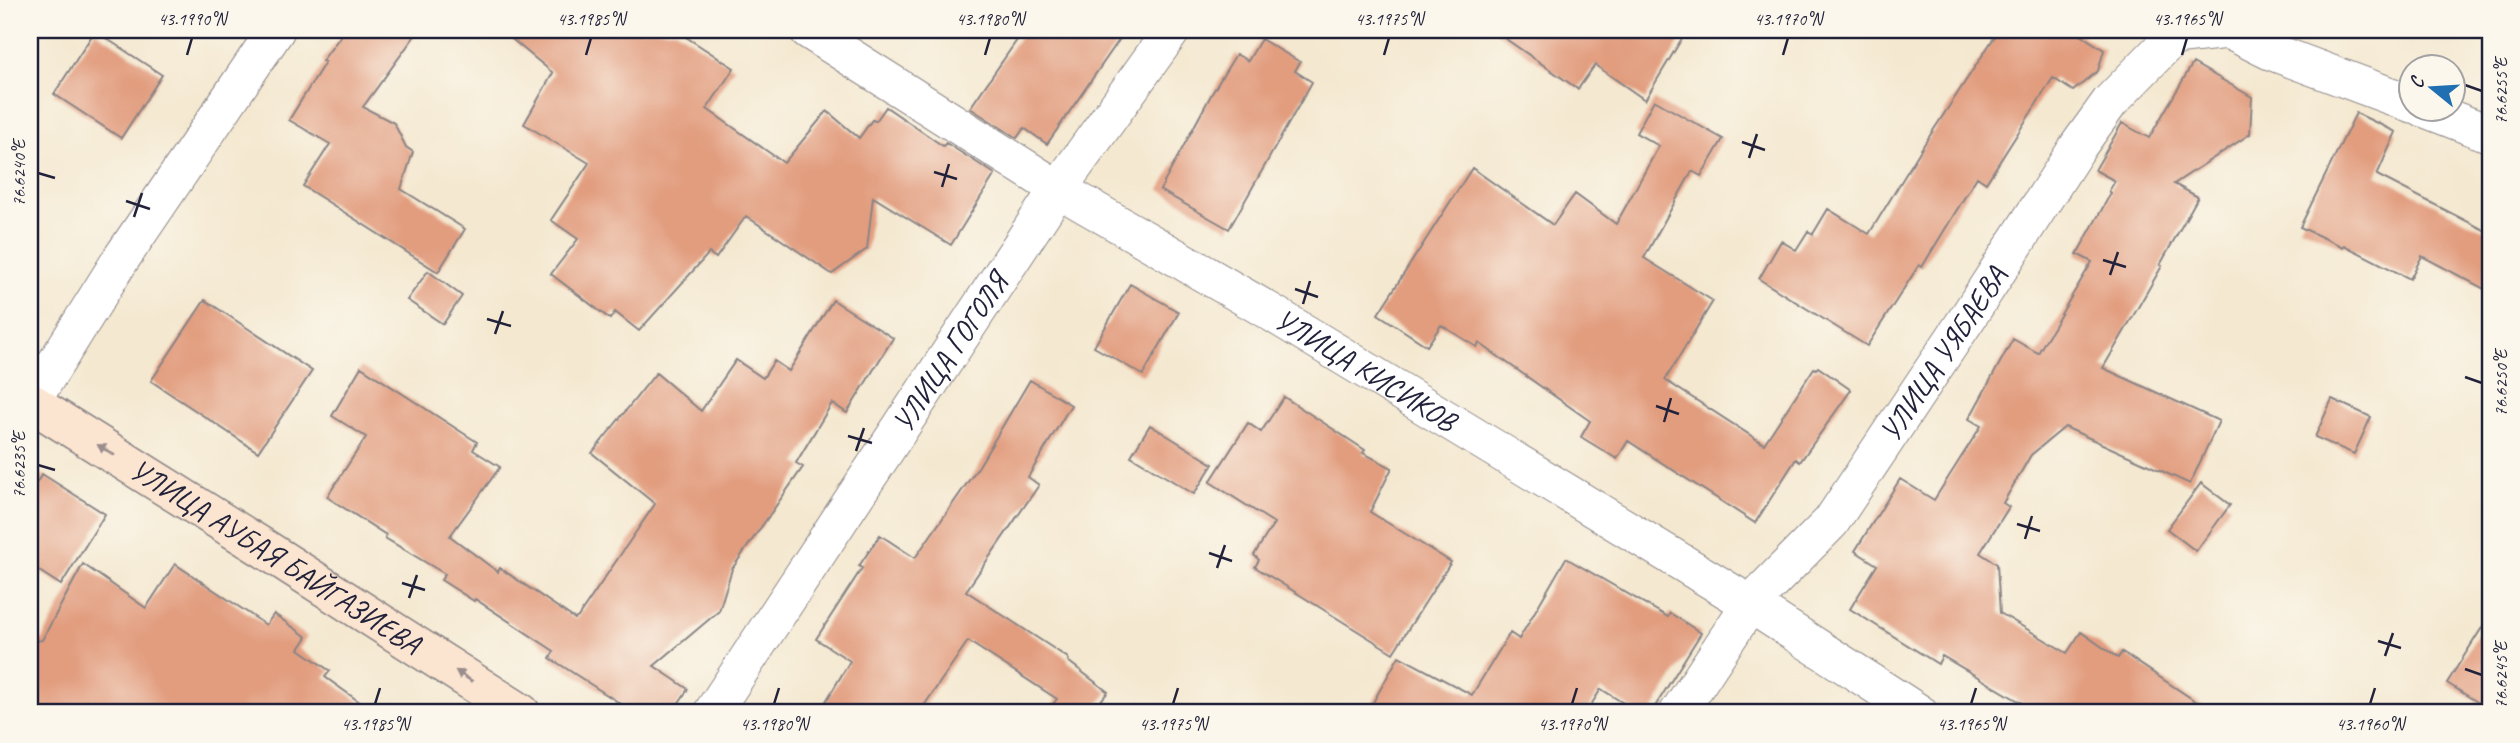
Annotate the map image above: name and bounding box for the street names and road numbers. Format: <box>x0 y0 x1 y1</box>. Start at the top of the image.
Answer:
street label: УЛИЦА УЯБАЕВА <box>1871 258 2015 449</box>
street label: УЛИЦА ГОГОЛЯ <box>884 262 1019 439</box>
street label: УЛИЦА КИСИКОВ <box>1268 300 1466 441</box>
street label: УЛИЦА АУБАЯ БАЙГАЗИЕВА <box>123 450 429 664</box>

